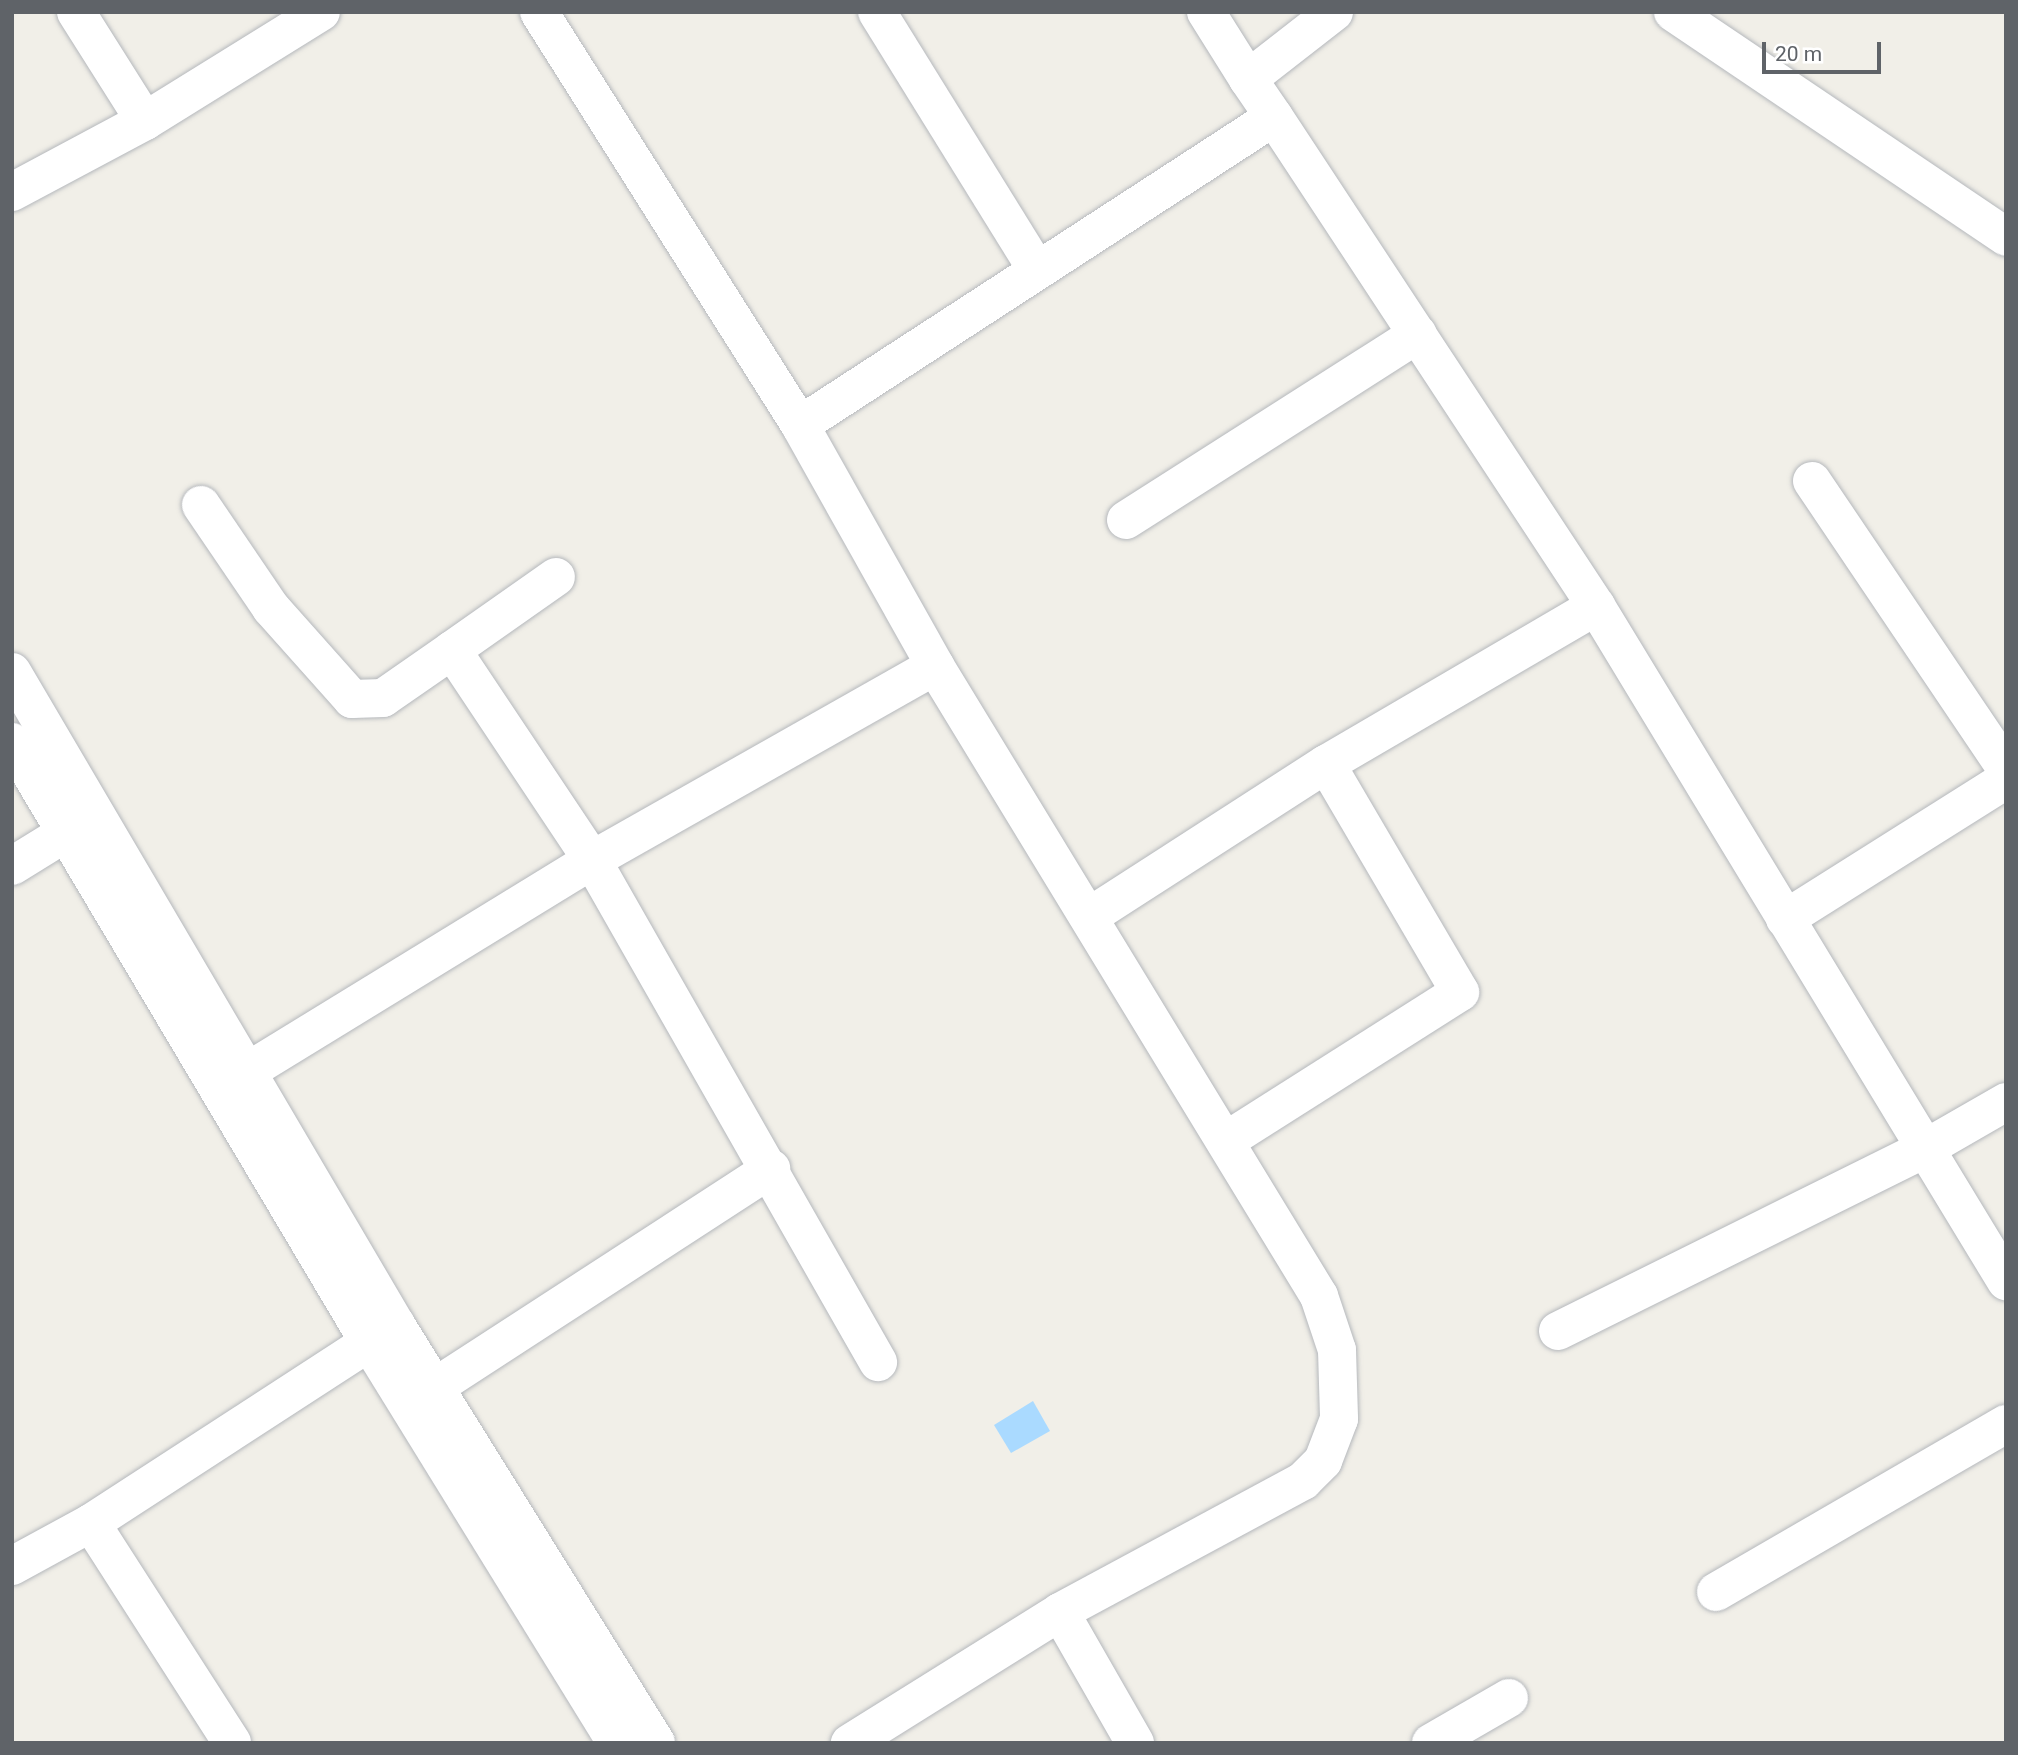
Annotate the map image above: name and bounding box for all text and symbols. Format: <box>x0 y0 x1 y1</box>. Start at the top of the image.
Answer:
scale bar <box>1766 28 1885 72</box>
text: 20 m <box>1775 42 1822 66</box>

